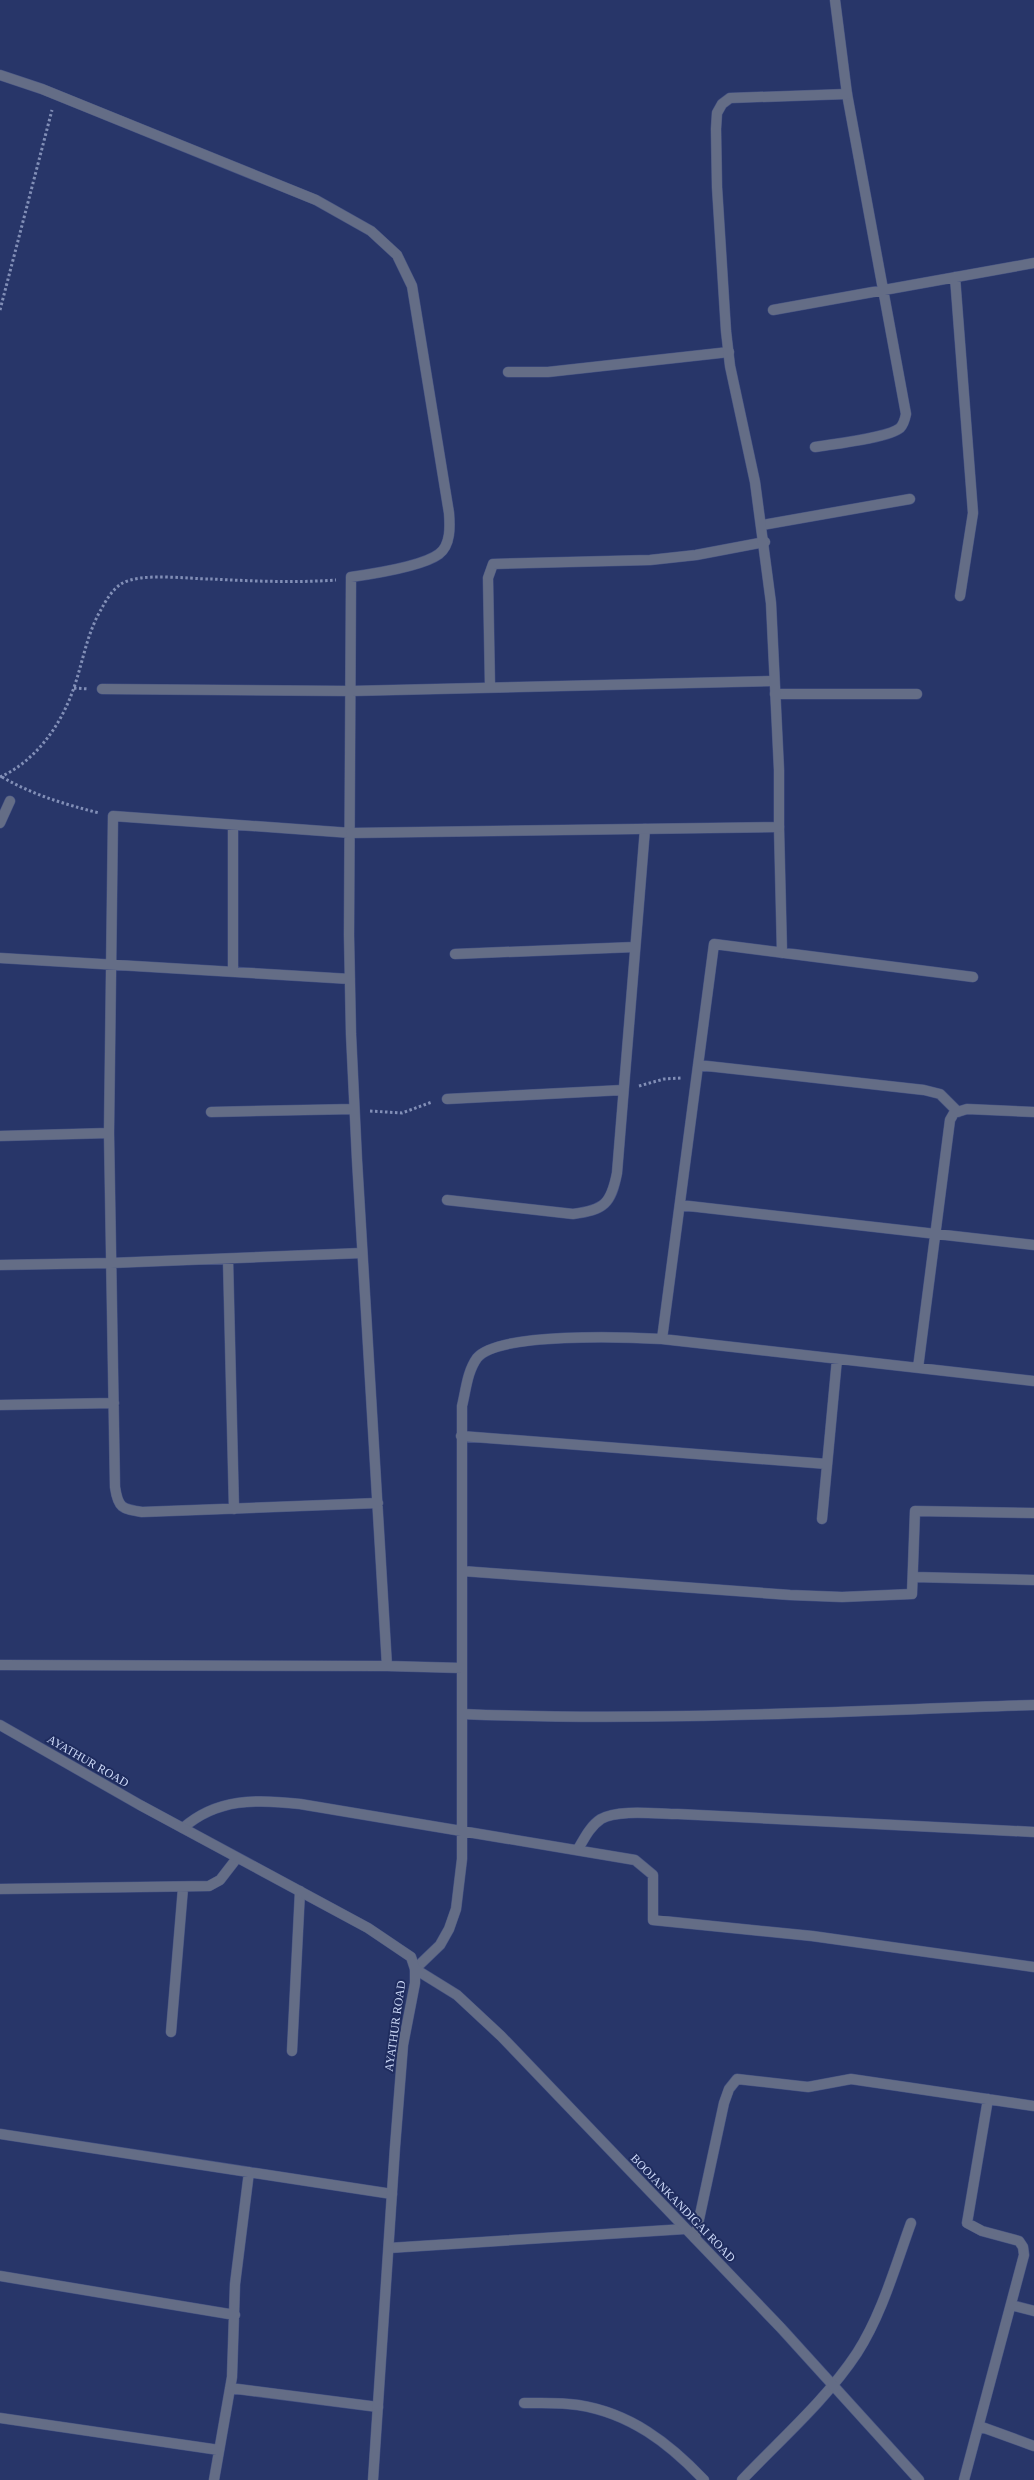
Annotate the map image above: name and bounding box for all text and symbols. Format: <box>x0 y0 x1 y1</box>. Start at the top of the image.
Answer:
street label: AYATHUR ROAD <box>45 1732 132 1790</box>
street label: AYATHUR ROAD <box>382 1979 408 2072</box>
street label: BOOJANKANDIGAI ROAD <box>628 2151 738 2265</box>

